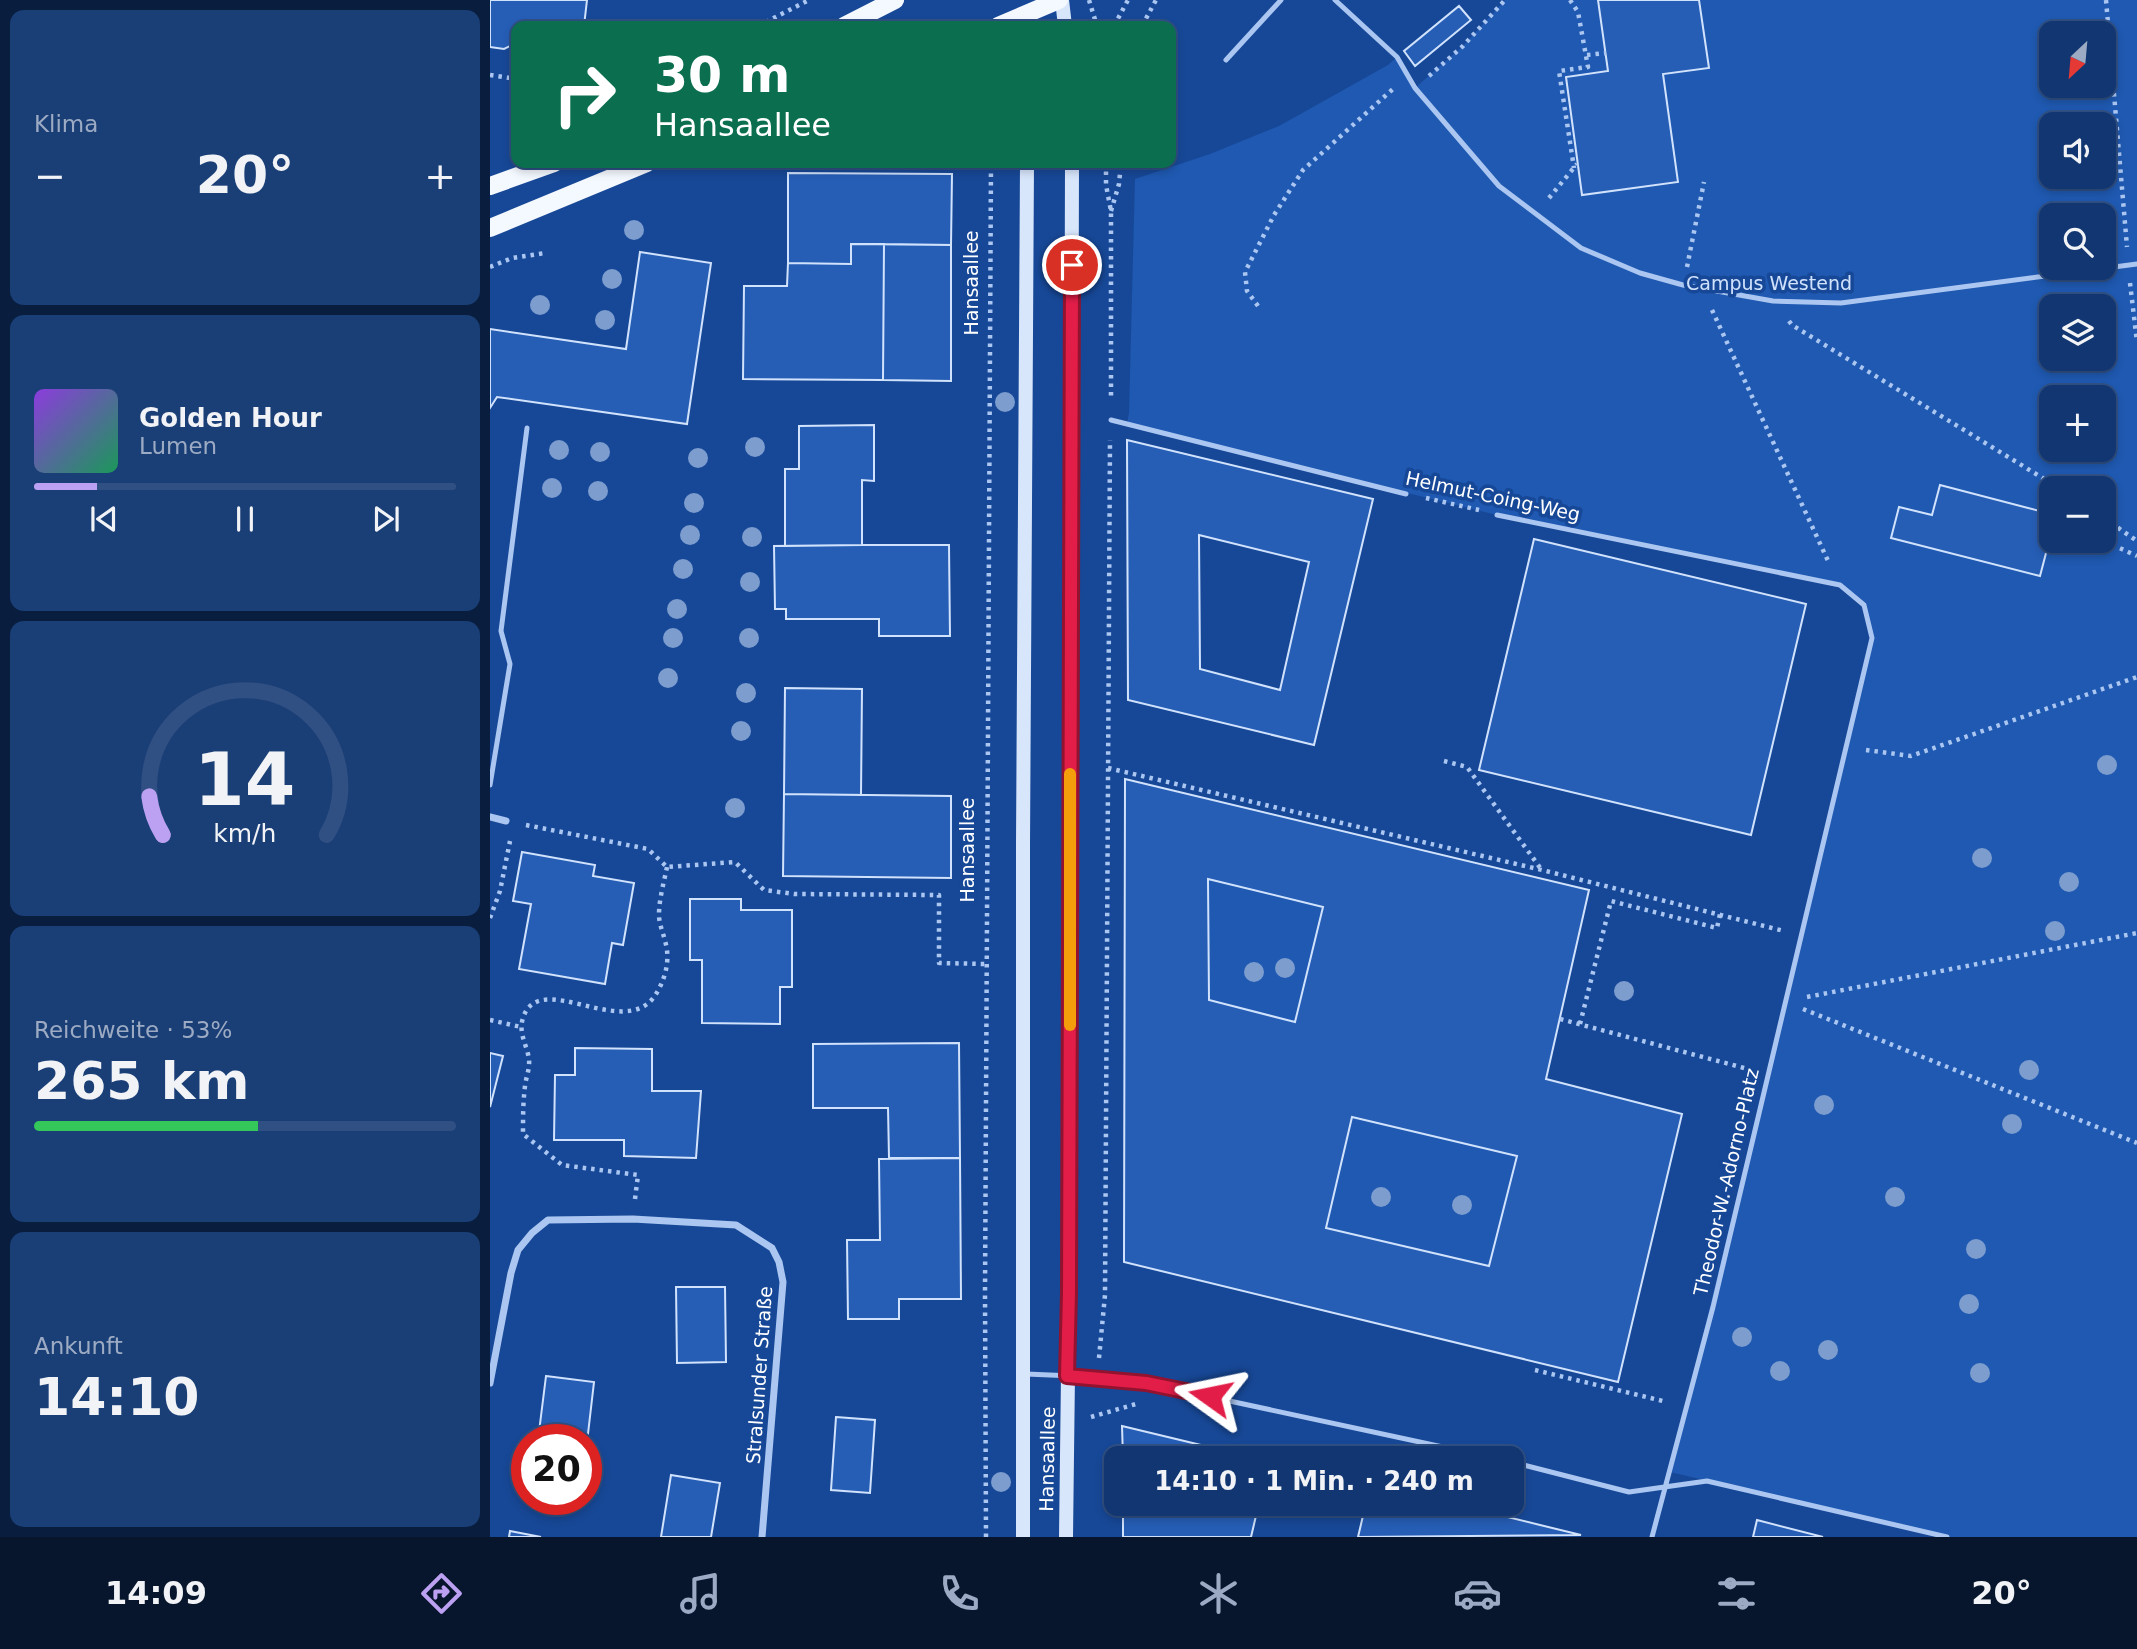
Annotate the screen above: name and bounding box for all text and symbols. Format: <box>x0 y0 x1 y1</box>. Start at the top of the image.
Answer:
north arrow <box>2039 21 2116 98</box>
map controls <box>2039 21 2116 553</box>
text: 30 m <box>654 47 790 104</box>
icon: right <box>539 49 630 140</box>
text: Hansaallee <box>654 106 831 144</box>
text: Klima <box>34 111 98 137</box>
button: sound <box>2039 112 2116 189</box>
text: 20° <box>196 145 294 205</box>
text: − <box>34 154 66 198</box>
text: + <box>424 154 456 198</box>
button: search <box>2039 203 2116 280</box>
street label: Hansaallee <box>960 230 982 336</box>
pin <box>1042 235 1102 295</box>
icon: arrive <box>1053 246 1091 284</box>
park label: Campus Westend <box>1686 272 1852 294</box>
button: layers <box>2039 294 2116 371</box>
button: + <box>2039 385 2116 462</box>
text: Golden Hour <box>139 403 322 433</box>
text: Lumen <box>139 433 217 459</box>
street label: Helmut-Coing-Weg <box>1404 467 1582 525</box>
button: − <box>2039 476 2116 553</box>
icon: previous <box>85 500 123 538</box>
icon: pause <box>226 500 264 538</box>
icon: next <box>367 500 405 538</box>
text: 14 <box>194 737 296 822</box>
street label: Hansaallee <box>956 797 978 903</box>
text: km/h <box>213 818 277 847</box>
text: Reichweite · 53% <box>34 1017 232 1043</box>
text: 265 km <box>34 1051 249 1111</box>
street label: Theodor-W.-Adorno-Platz <box>1689 1066 1763 1299</box>
street label: Stralsunder Straße <box>742 1285 776 1465</box>
text: Ankunft <box>34 1333 123 1359</box>
position arrow <box>1173 1359 1247 1433</box>
text: 14:10 <box>34 1367 200 1427</box>
street label: Hansaallee <box>1035 1406 1059 1512</box>
speed limit sign: 20 <box>511 1424 602 1515</box>
text: 14:10 · 1 Min. · 240 m <box>1154 1466 1474 1496</box>
icon: directions <box>417 1569 466 1618</box>
icon: music <box>676 1569 725 1618</box>
icon: phone <box>935 1569 984 1618</box>
icon: climate <box>1194 1569 1243 1618</box>
icon: car <box>1453 1569 1502 1618</box>
icon: filters <box>1712 1569 1761 1618</box>
text: 14:09 <box>105 1574 207 1612</box>
text: 20° <box>1971 1574 2032 1612</box>

